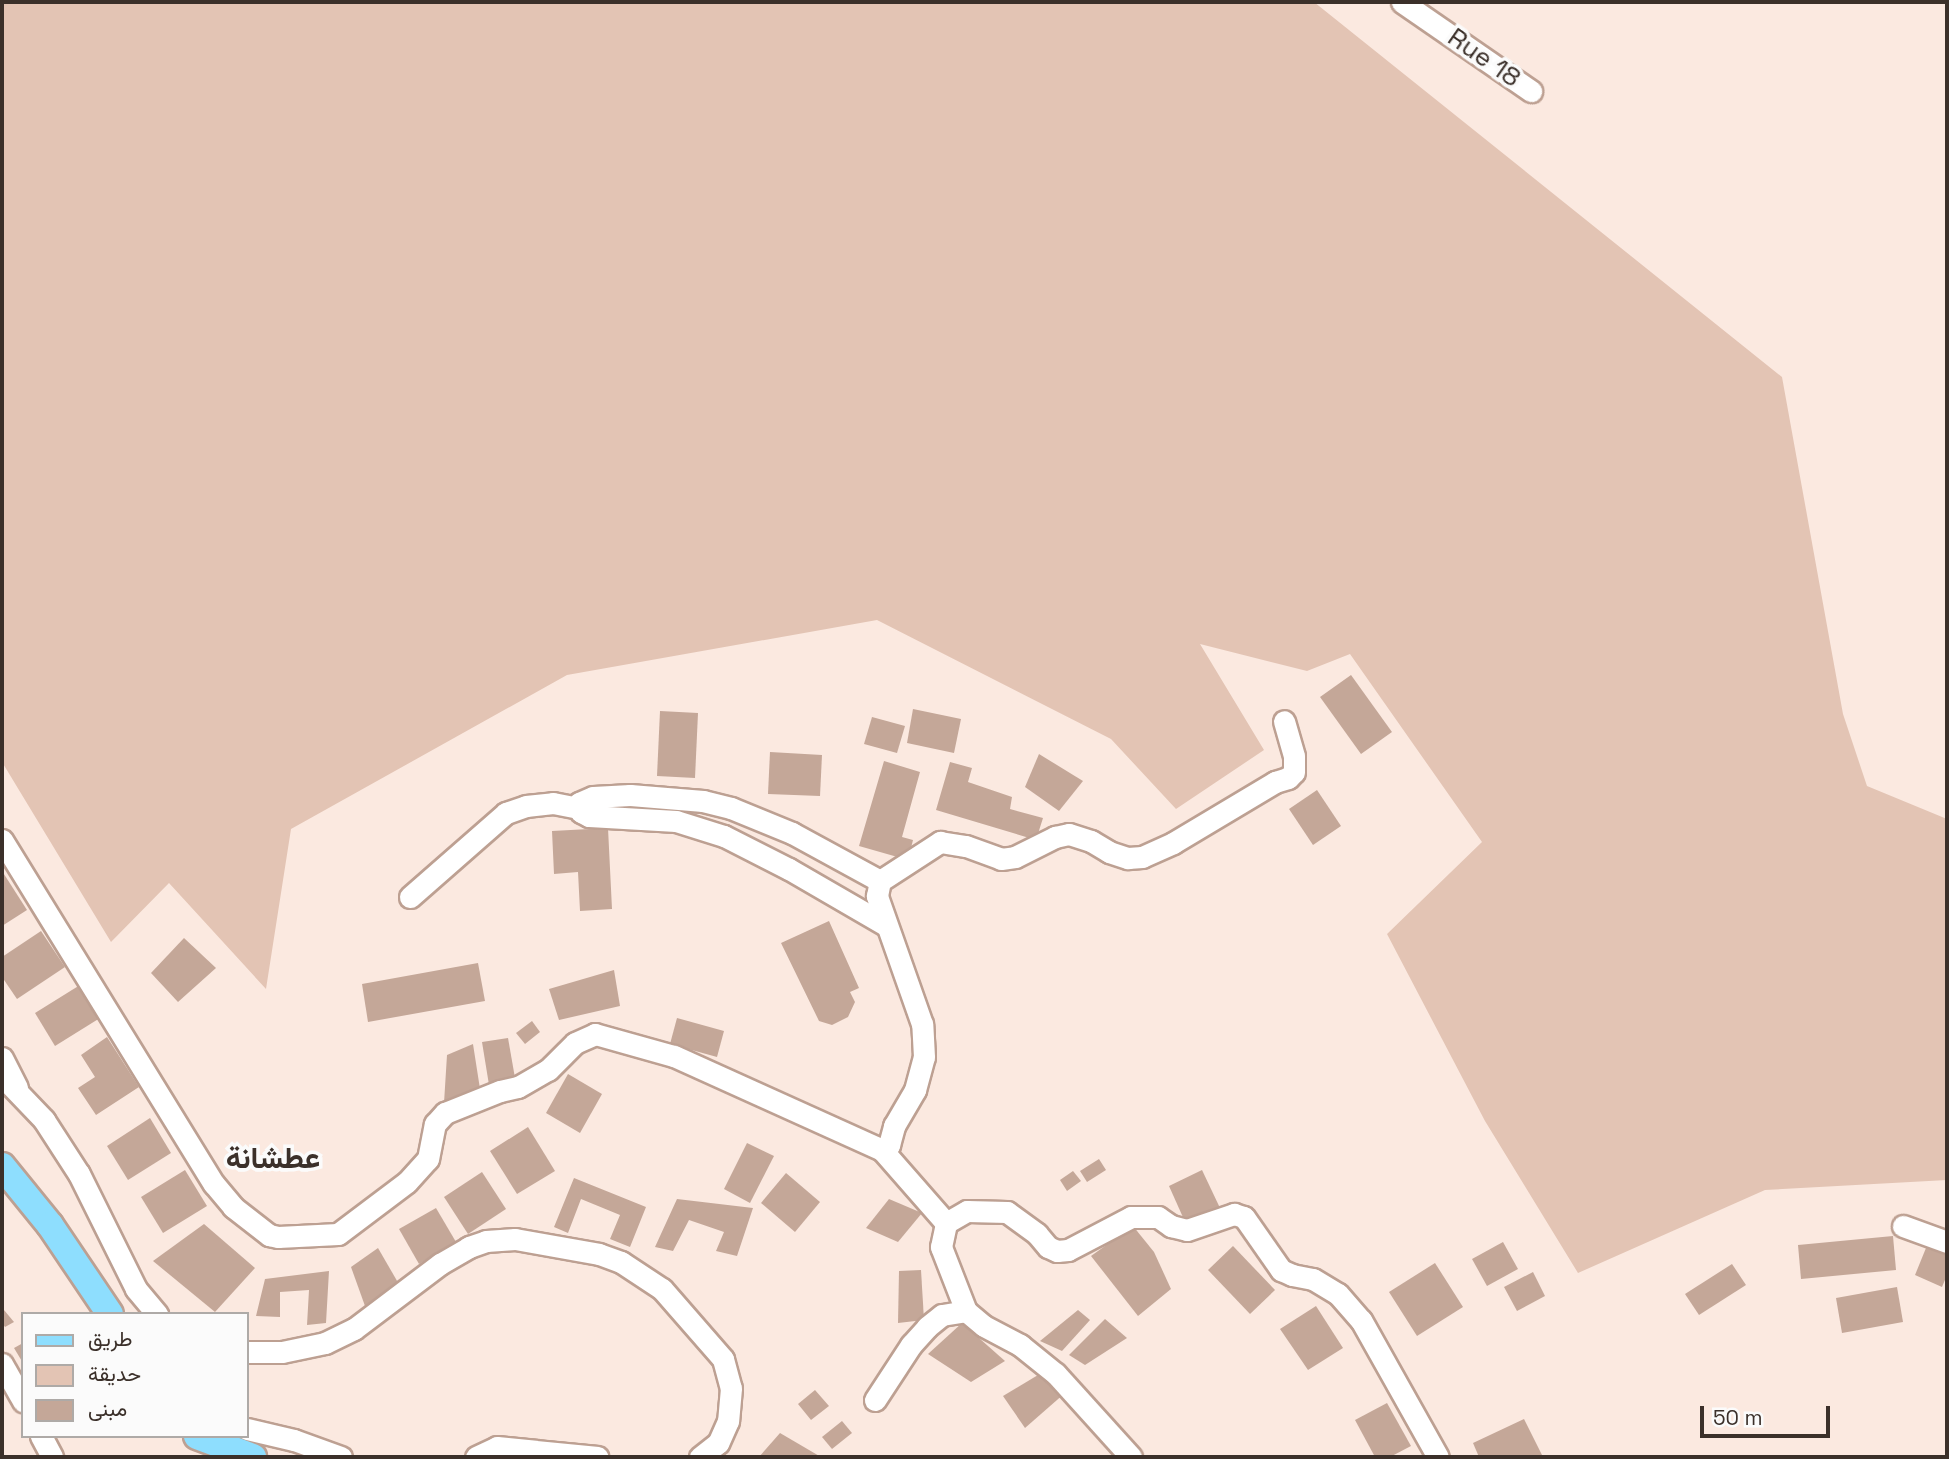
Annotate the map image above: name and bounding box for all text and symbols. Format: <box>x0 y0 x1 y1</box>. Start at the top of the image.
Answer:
street label: Rue 18 <box>1442 22 1526 94</box>
district label: عطشانة <box>226 1140 320 1176</box>
legend <box>21 1312 248 1438</box>
text: طريق <box>88 1325 133 1352</box>
text: حديقة <box>88 1360 141 1387</box>
scale bar <box>1704 1392 1834 1436</box>
text: مبنى <box>88 1395 127 1422</box>
text: 50 m <box>1713 1404 1763 1431</box>

